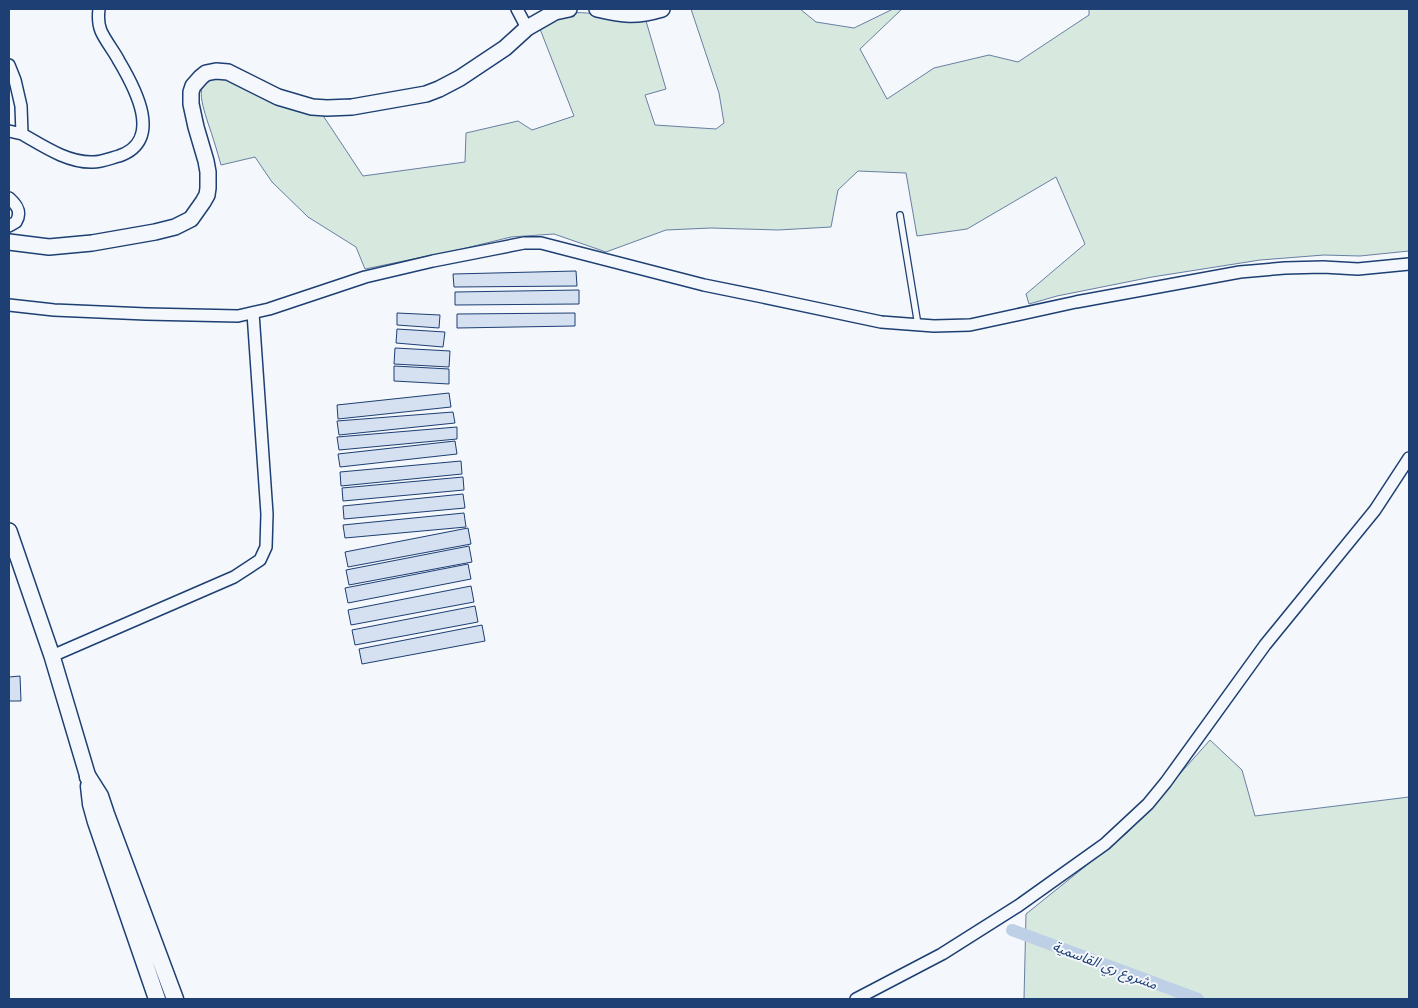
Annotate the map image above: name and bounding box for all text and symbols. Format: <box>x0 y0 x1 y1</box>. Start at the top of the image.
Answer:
water label: مشروع ري القاسمية <box>1049 938 1160 996</box>

